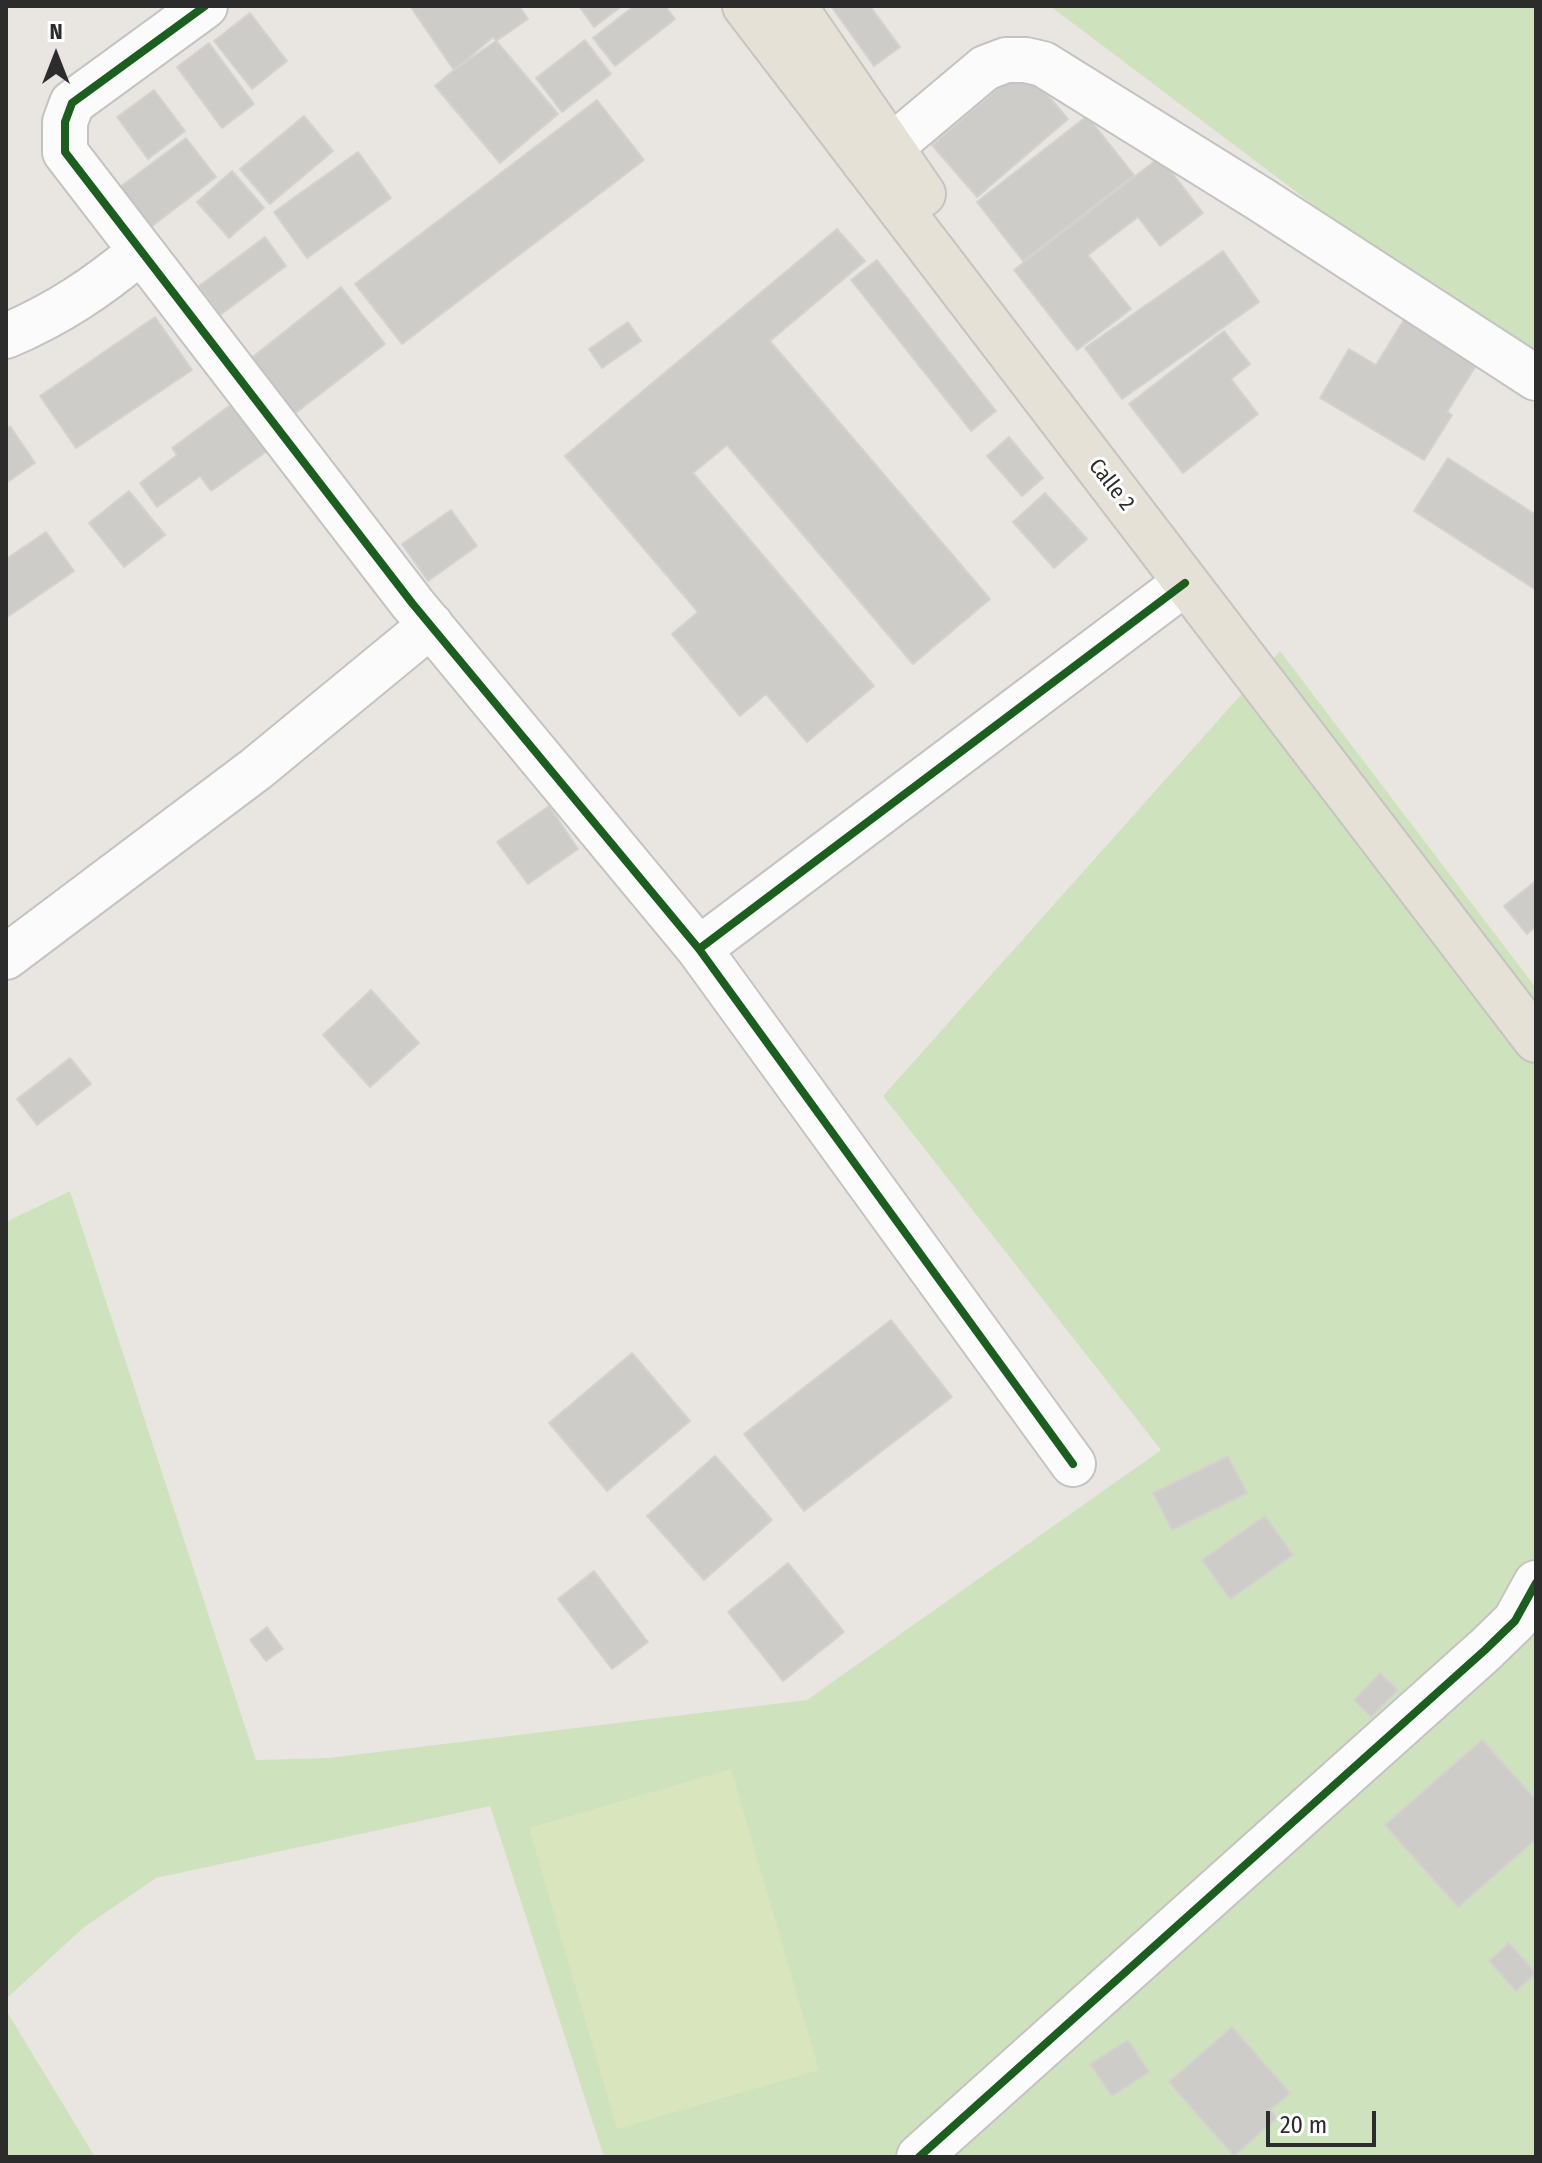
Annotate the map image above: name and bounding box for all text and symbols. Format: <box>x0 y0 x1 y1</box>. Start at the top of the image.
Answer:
north arrow <box>16 16 96 96</box>
text: N <box>49 18 63 45</box>
street label: Calle 2 <box>1083 454 1139 516</box>
scale bar <box>1270 2095 1380 2145</box>
text: 20 m <box>1280 2111 1327 2139</box>

